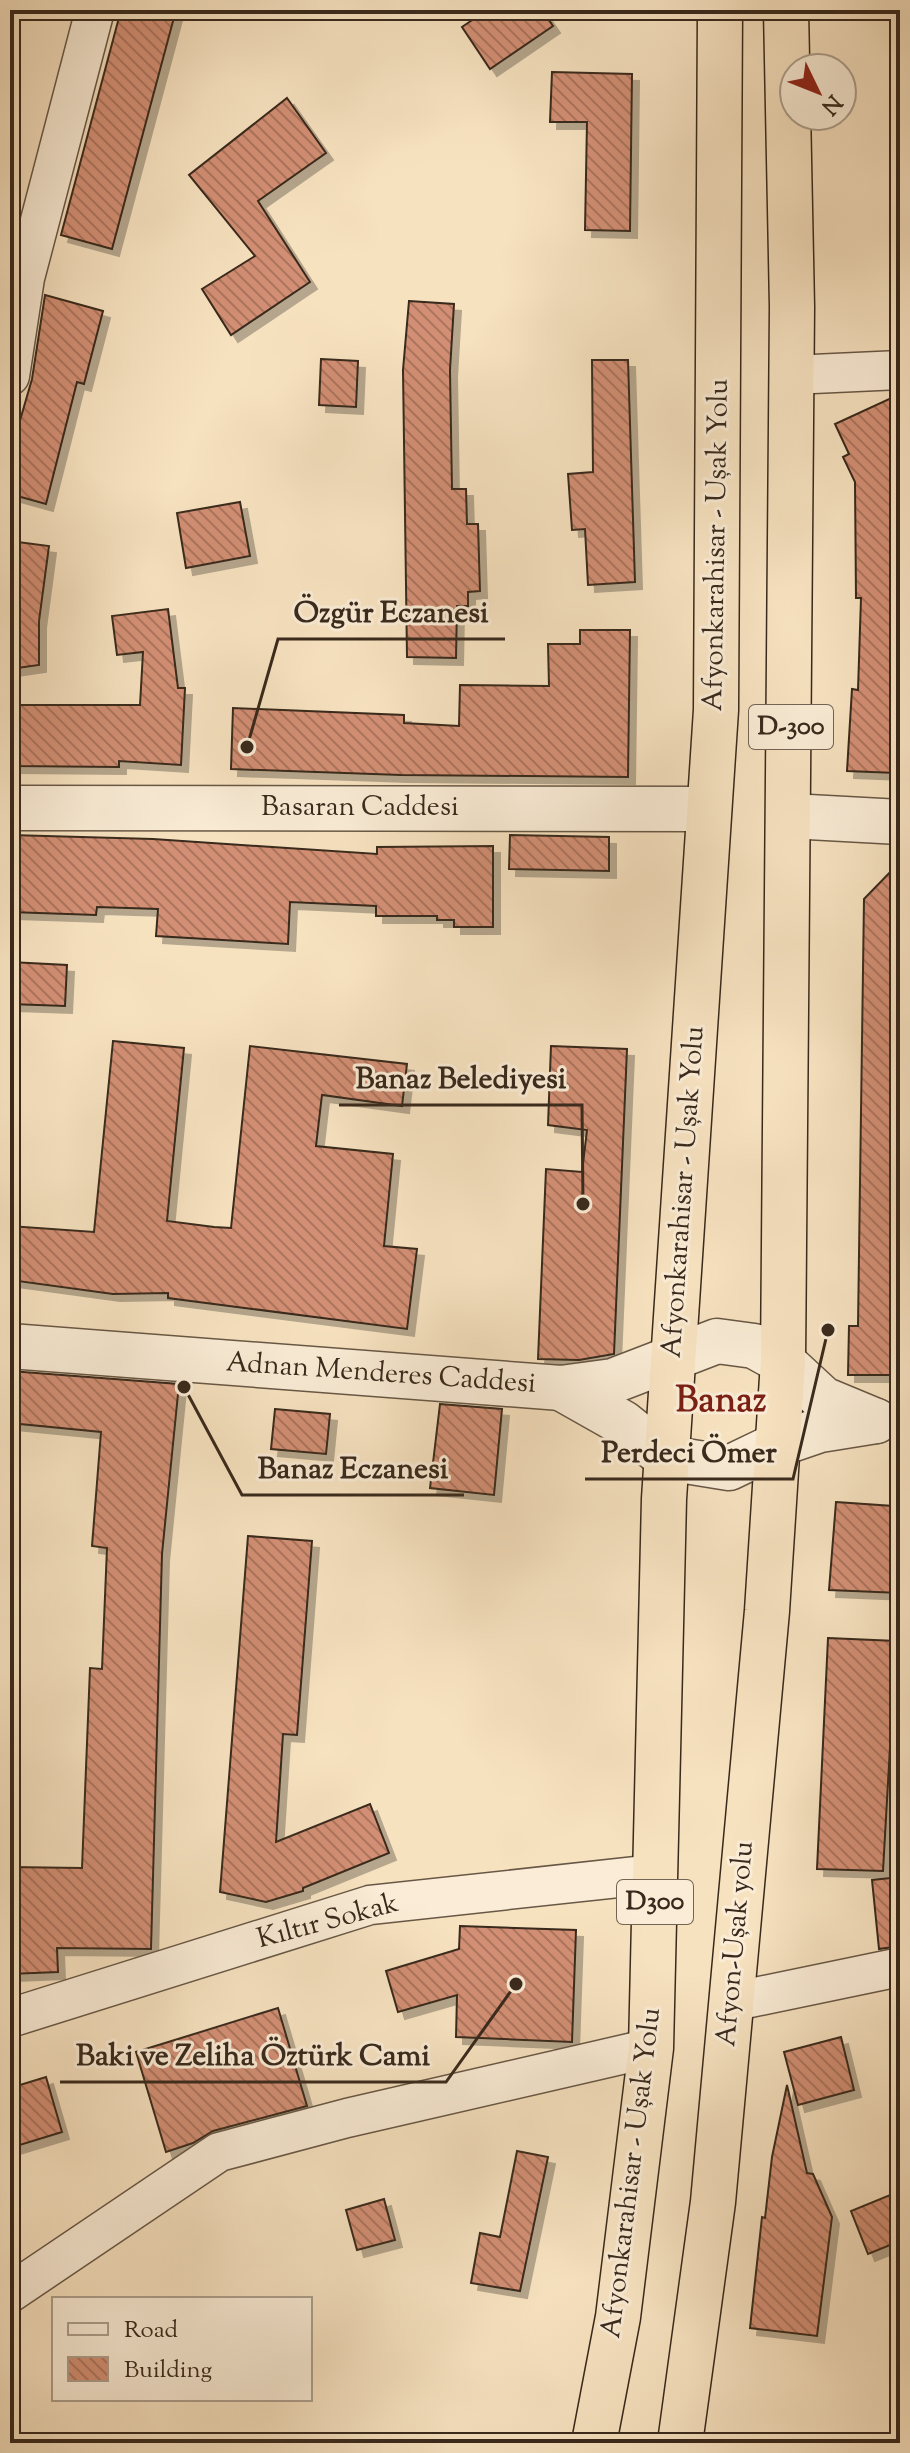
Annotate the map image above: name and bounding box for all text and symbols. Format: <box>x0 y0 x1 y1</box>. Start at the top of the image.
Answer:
north arrow <box>778 52 858 132</box>
text: N <box>812 86 848 121</box>
street label: Afyonkarahisar - Uşak Yolu <box>694 378 740 712</box>
callout: Özgür Eczanesi <box>278 585 505 639</box>
text: Özgür Eczanesi <box>293 593 489 636</box>
road number: D-300 <box>749 705 833 749</box>
street label: Basaran Caddesi <box>261 788 459 828</box>
street label: Afyonkarahisar - Uşak Yolu <box>652 1025 716 1359</box>
callout: Banaz Belediyesi <box>339 1051 582 1105</box>
text: Banaz Belediyesi <box>356 1059 567 1102</box>
street label: Adnan Menderes Caddesi <box>225 1343 537 1405</box>
district label: Banaz <box>676 1376 767 1428</box>
callout: Perdeci Ömer <box>585 1425 793 1479</box>
text: Perdeci Ömer <box>601 1433 777 1476</box>
callout: Banaz Eczanesi <box>242 1441 464 1495</box>
text: Banaz Eczanesi <box>258 1449 449 1492</box>
street label: Afyon-Uşak yolu <box>707 1839 765 2049</box>
road number: D300 <box>617 1880 693 1924</box>
street label: Kıltır Sokak <box>253 1884 403 1960</box>
street label: Afyonkarahisar - Uşak Yolu <box>592 2005 672 2341</box>
callout: Baki ve Zeliha Öztürk Cami <box>60 2028 446 2082</box>
text: Baki ve Zeliha Öztürk Cami <box>76 2036 430 2079</box>
legend <box>52 2297 312 2401</box>
text: Road <box>124 2314 178 2348</box>
text: Building <box>124 2354 213 2388</box>

